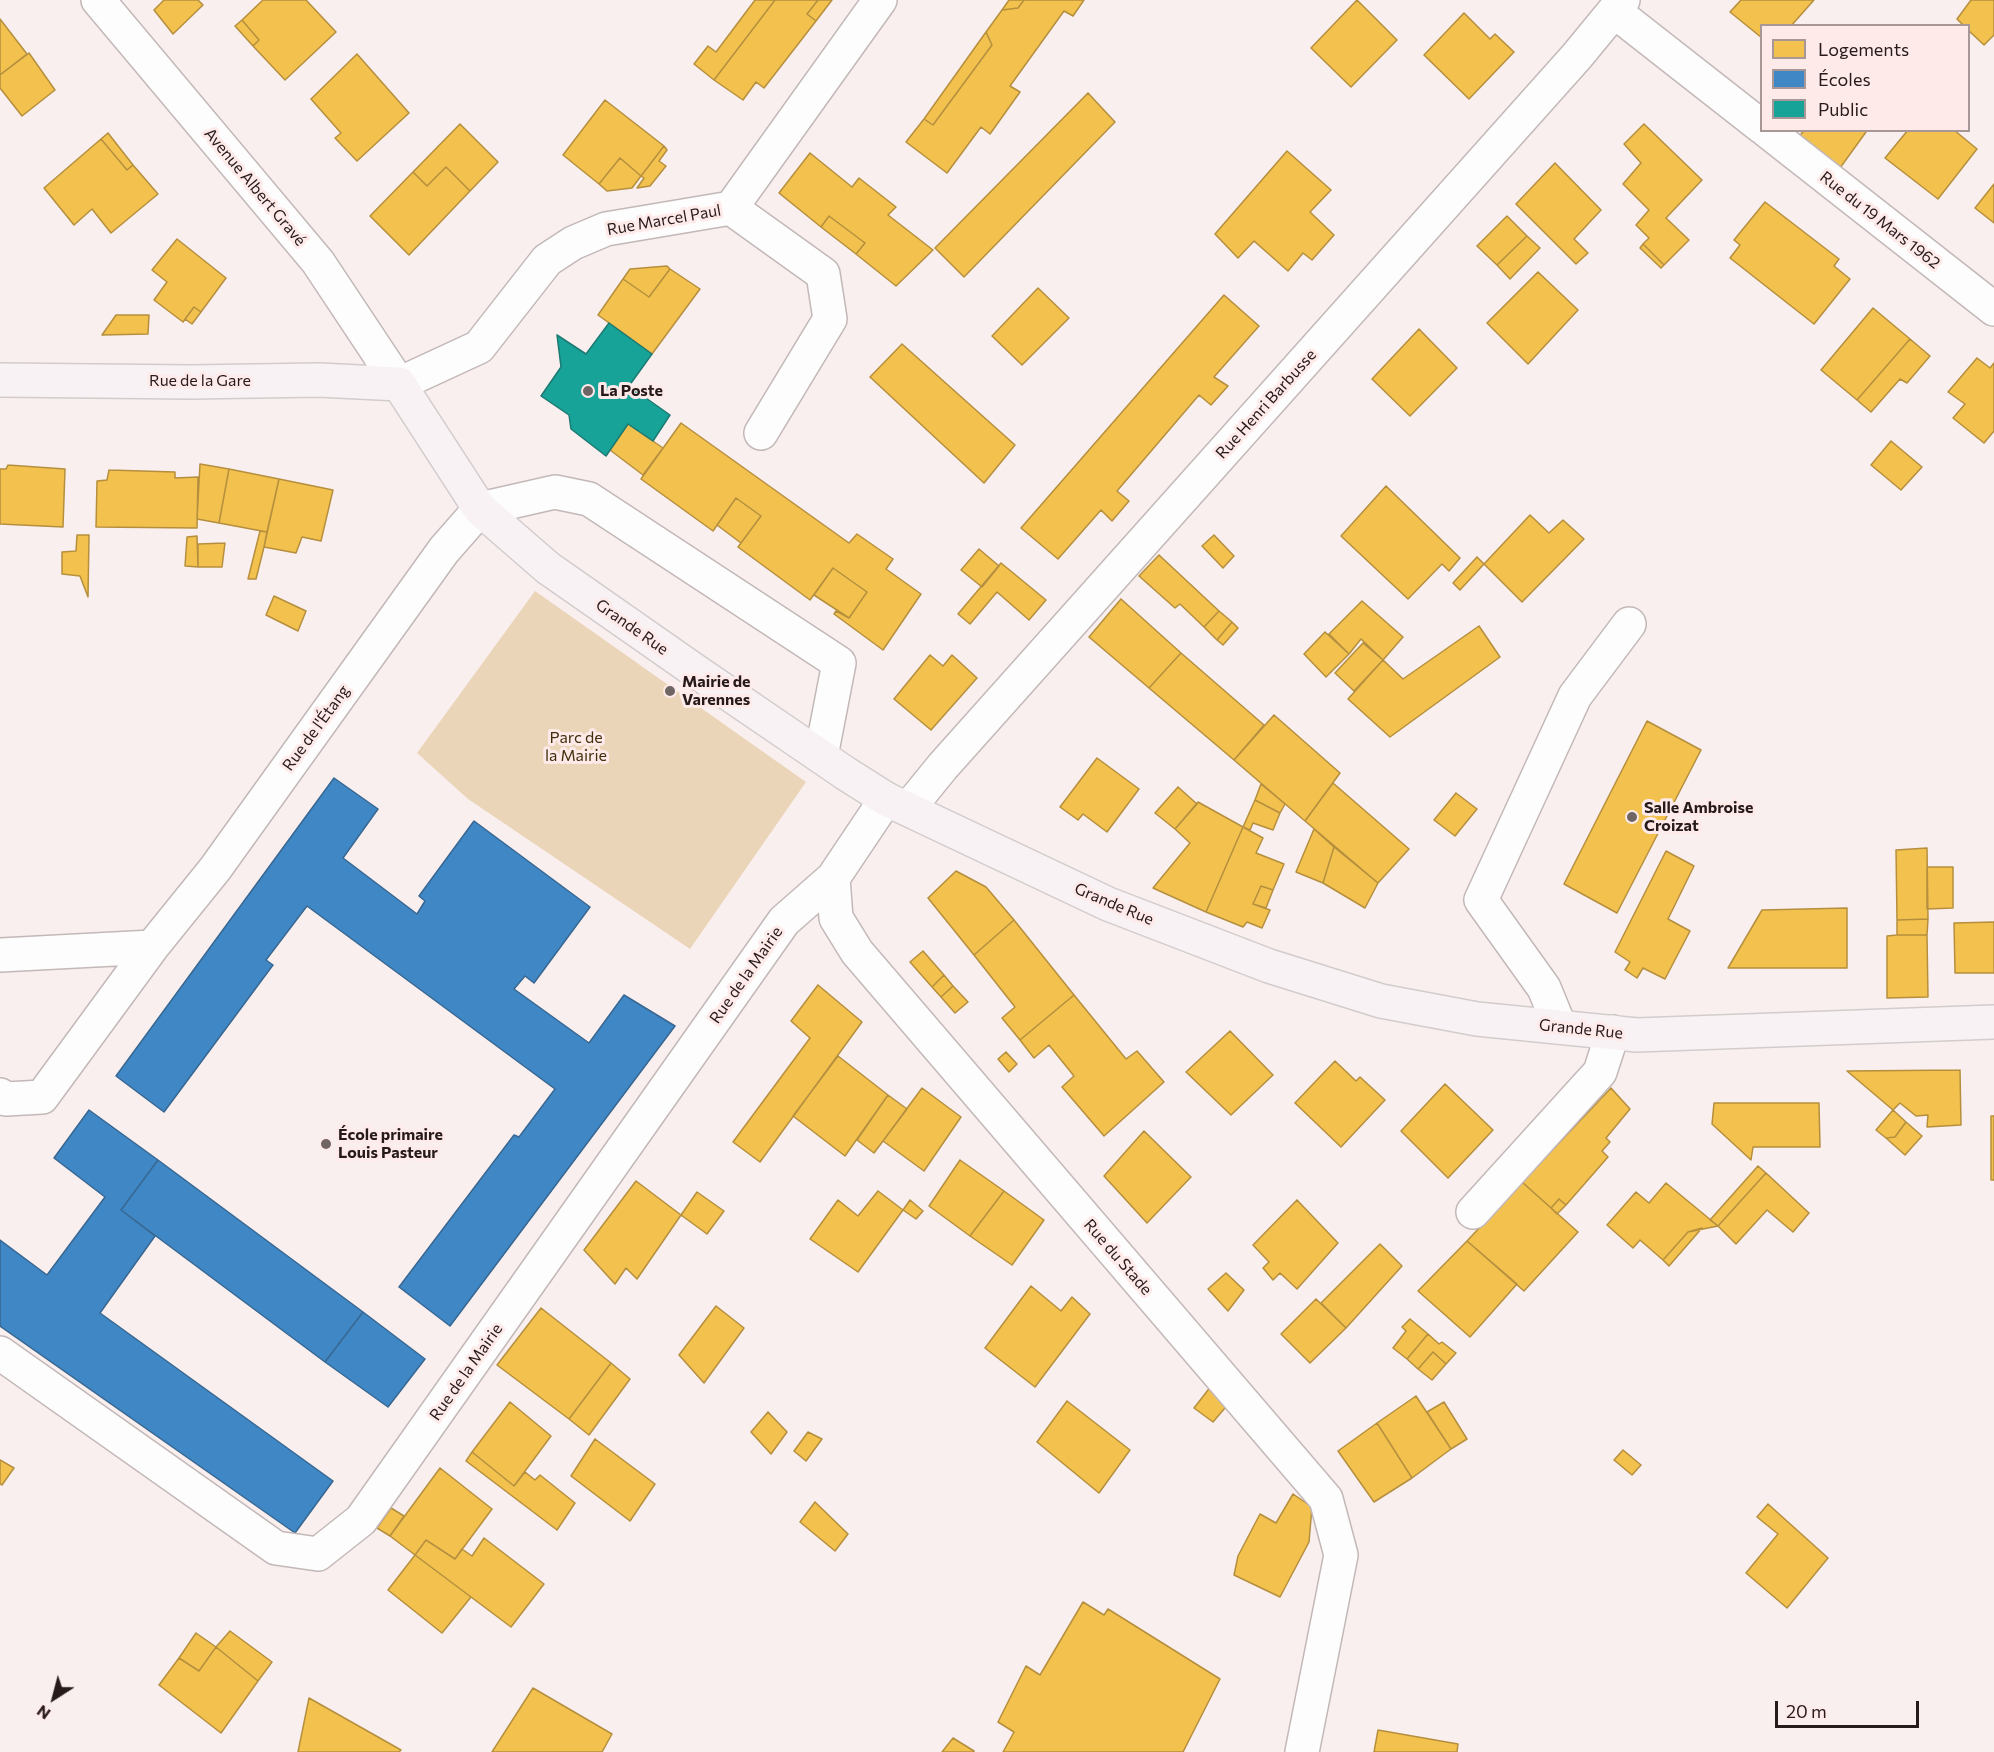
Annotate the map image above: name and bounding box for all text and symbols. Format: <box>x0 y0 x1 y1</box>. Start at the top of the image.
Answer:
legend <box>1760 24 1970 132</box>
text: Logements <box>1818 38 1909 60</box>
text: Écoles <box>1818 68 1871 90</box>
text: Public <box>1818 98 1868 120</box>
street label: Avenue Albert Gravé <box>200 124 310 250</box>
street label: Rue du 19 Mars 1962 <box>1816 167 1944 273</box>
street label: Rue Marcel Paul <box>605 201 723 239</box>
street label: Rue Henri Barbusse <box>1212 345 1320 463</box>
street label: Rue de la Gare <box>149 371 251 391</box>
place label: La Poste <box>600 381 663 401</box>
marker: La Poste <box>581 384 595 398</box>
street label: Grande Rue <box>592 595 672 659</box>
place label: Mairie de Varennes <box>682 672 750 710</box>
street label: Rue de l'Étang <box>278 681 354 775</box>
marker: Mairie de Varennes <box>663 684 677 698</box>
park label: Parc de la Mairie <box>545 728 607 766</box>
place label: Salle Ambroise Croizat <box>1644 798 1753 836</box>
marker: Salle Ambroise Croizat <box>1625 810 1639 824</box>
street label: Grande Rue <box>1071 879 1157 929</box>
street label: Rue de la Mairie <box>705 923 787 1027</box>
street label: Grande Rue <box>1538 1015 1624 1043</box>
place label: École primaire Louis Pasteur <box>338 1125 443 1163</box>
marker: École primaire Louis Pasteur <box>319 1137 333 1151</box>
street label: Rue du Stade <box>1080 1215 1156 1299</box>
street label: Rue de la Mairie <box>425 1320 507 1424</box>
north arrow <box>24 1668 84 1728</box>
scale bar <box>1778 1689 1922 1727</box>
text: 20 m <box>1786 1700 1827 1722</box>
text: N <box>33 1702 54 1724</box>

